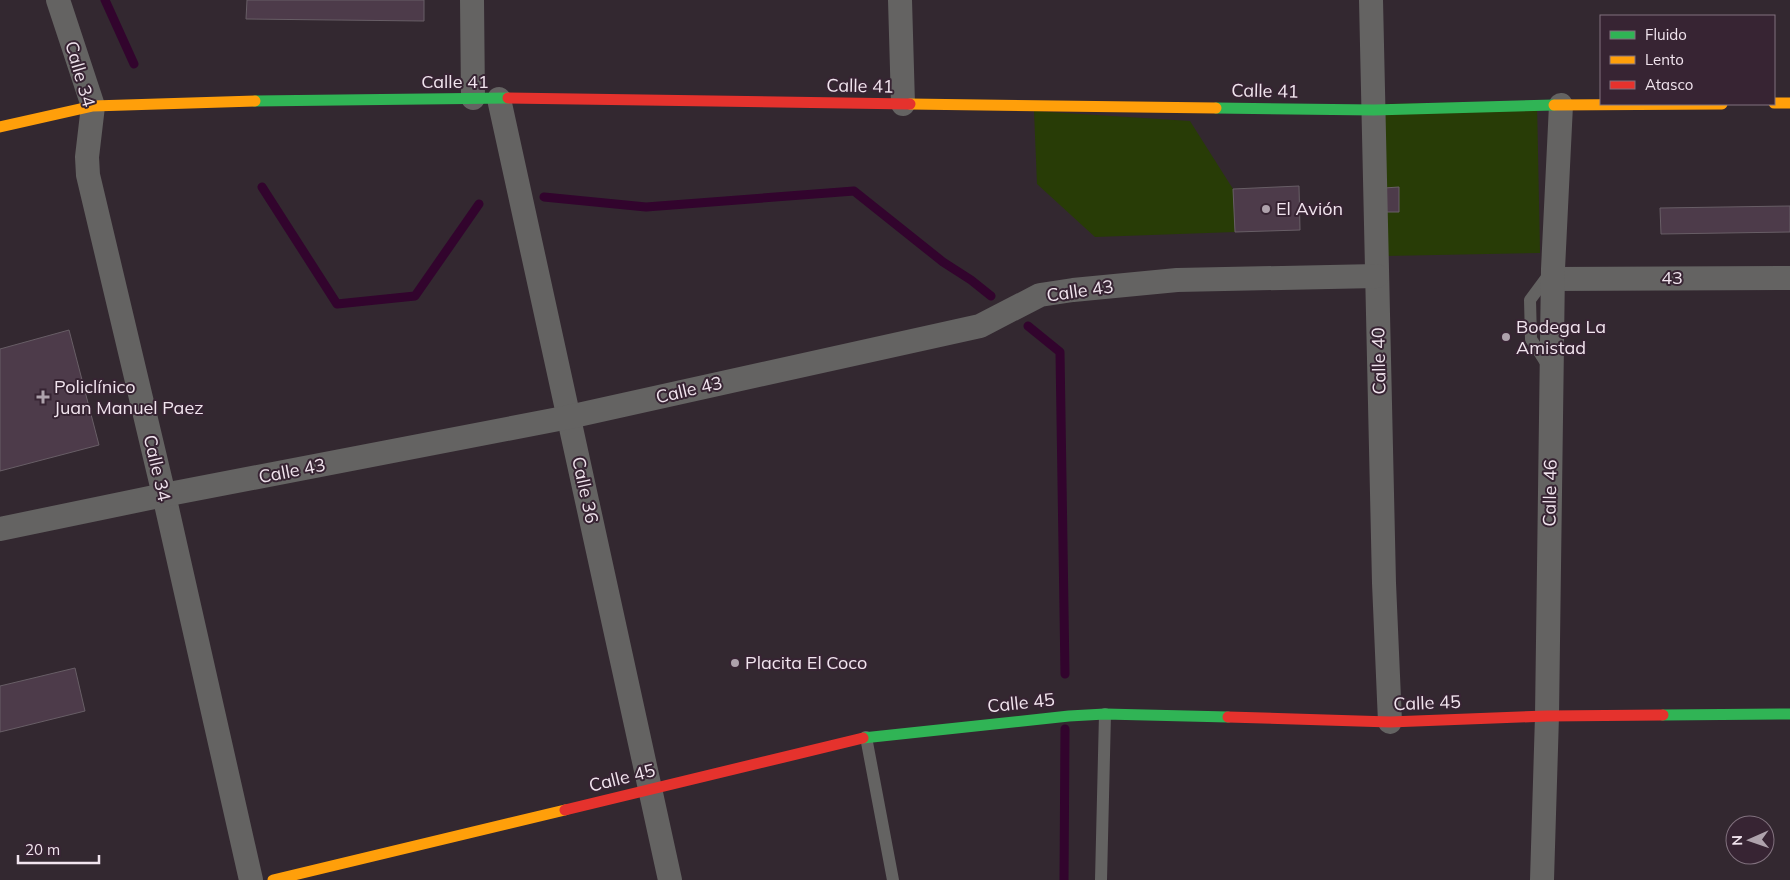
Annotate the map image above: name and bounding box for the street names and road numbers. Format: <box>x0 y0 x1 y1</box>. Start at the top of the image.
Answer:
street label: Calle 34 <box>60 38 101 110</box>
street label: Calle 41 <box>421 70 489 93</box>
street label: Calle 41 <box>826 73 894 98</box>
street label: Calle 41 <box>1231 78 1299 103</box>
street label: 43 <box>1661 266 1683 289</box>
street label: Calle 43 <box>1045 274 1115 307</box>
street label: Calle 40 <box>1366 327 1391 395</box>
street label: Calle 43 <box>653 371 724 408</box>
street label: Calle 34 <box>139 432 176 504</box>
street label: Calle 43 <box>257 453 327 488</box>
street label: Calle 36 <box>567 455 604 525</box>
street label: Calle 46 <box>1537 459 1562 527</box>
street label: Calle 45 <box>986 688 1056 717</box>
street label: Calle 45 <box>1393 690 1461 715</box>
street label: Calle 45 <box>586 758 658 797</box>

